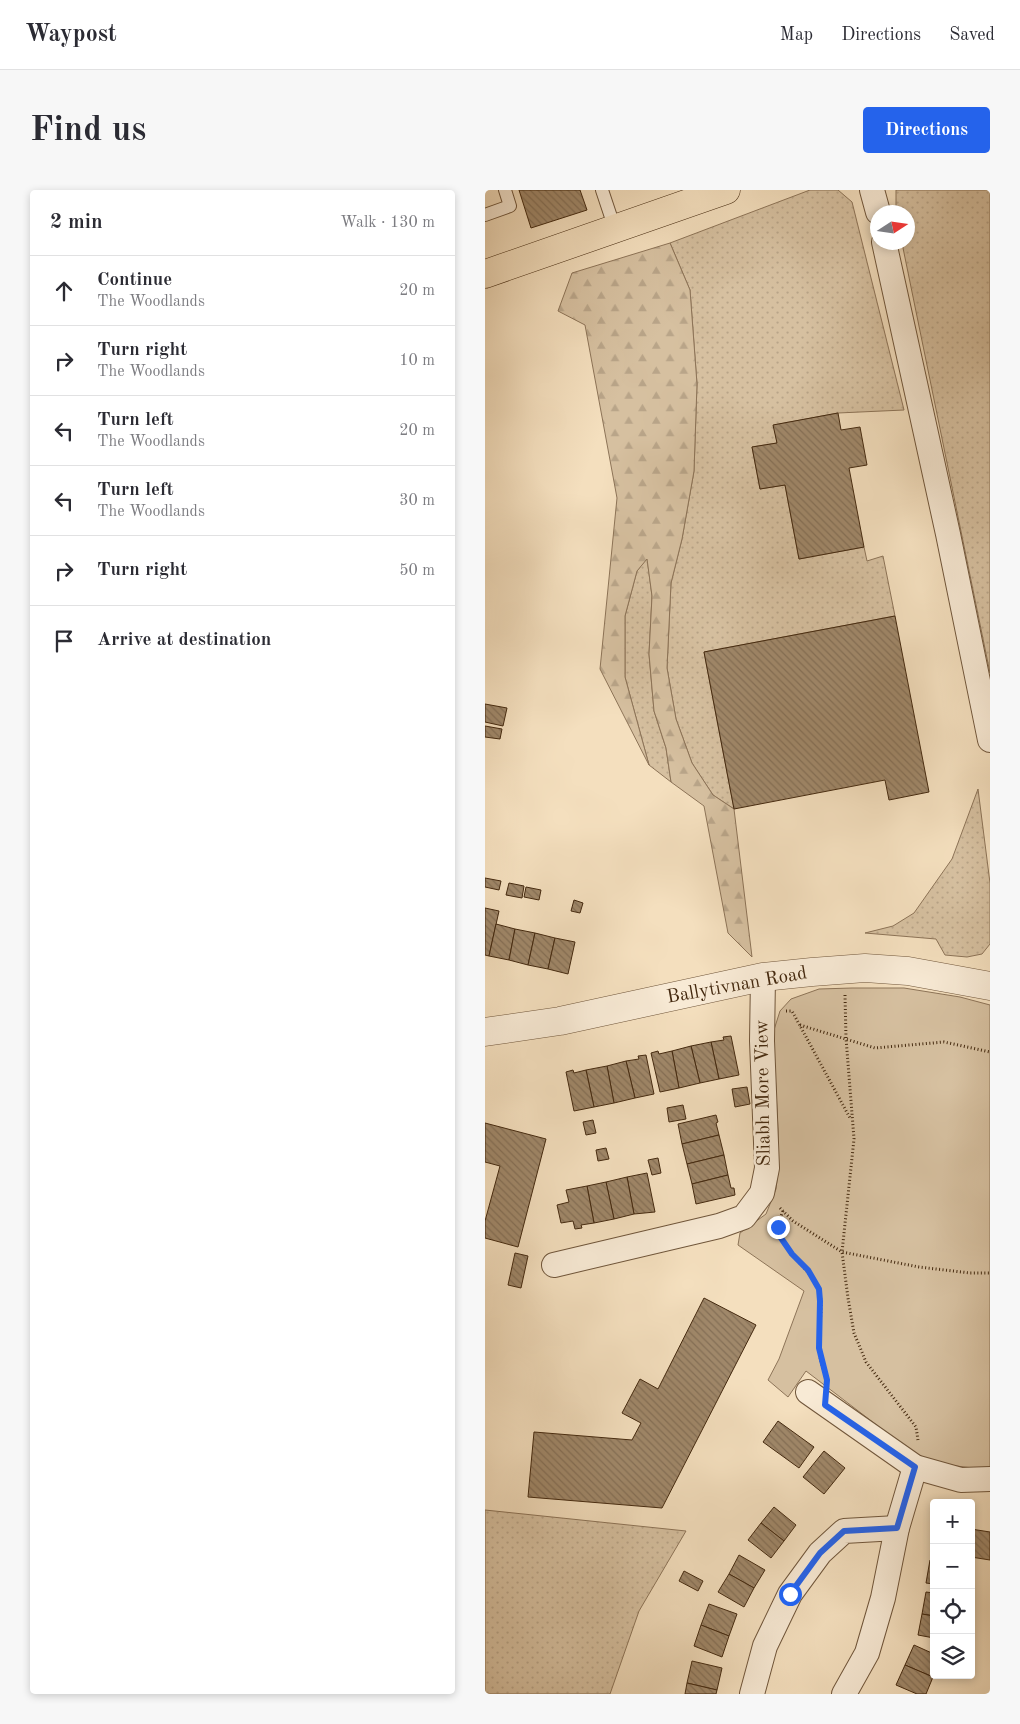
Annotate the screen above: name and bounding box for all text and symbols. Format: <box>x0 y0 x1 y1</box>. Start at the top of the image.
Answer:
text: Waypost <box>25 23 117 47</box>
text: Map <box>780 26 813 44</box>
text: Directions <box>841 26 921 44</box>
text: Saved <box>949 26 995 44</box>
button: Directions <box>863 107 990 153</box>
text: Find us <box>30 113 146 148</box>
north arrow <box>870 205 915 250</box>
text: 2 min <box>50 212 103 233</box>
text: Walk · 130 m <box>340 215 435 231</box>
text: Continue <box>97 271 172 290</box>
icon: ahead <box>50 277 78 305</box>
text: 20 m <box>399 283 435 299</box>
text: The Woodlands <box>97 294 205 310</box>
text: Turn right <box>97 341 187 360</box>
icon: right <box>50 347 78 375</box>
text: 10 m <box>399 353 435 369</box>
text: The Woodlands <box>97 364 205 380</box>
text: Turn left <box>97 411 174 430</box>
icon: left <box>50 417 78 445</box>
text: 20 m <box>399 423 435 439</box>
text: The Woodlands <box>97 434 205 450</box>
text: Turn left <box>97 481 174 500</box>
icon: left <box>50 487 78 515</box>
text: 30 m <box>399 493 435 509</box>
text: The Woodlands <box>97 504 205 520</box>
icon: right <box>50 557 78 585</box>
text: Turn right <box>97 561 187 580</box>
text: 50 m <box>399 563 435 579</box>
icon: arrive <box>50 627 78 655</box>
text: Arrive at destination <box>97 631 271 650</box>
street label: Ballytivnan Road <box>665 964 809 1008</box>
street label: Sliabh More View <box>753 1019 775 1166</box>
route end <box>767 1216 790 1239</box>
map controls <box>930 1499 975 1679</box>
button: + <box>930 1499 975 1544</box>
button: − <box>930 1544 975 1589</box>
route start <box>779 1583 802 1606</box>
button: locate <box>930 1589 975 1634</box>
button: layers <box>930 1634 975 1679</box>

